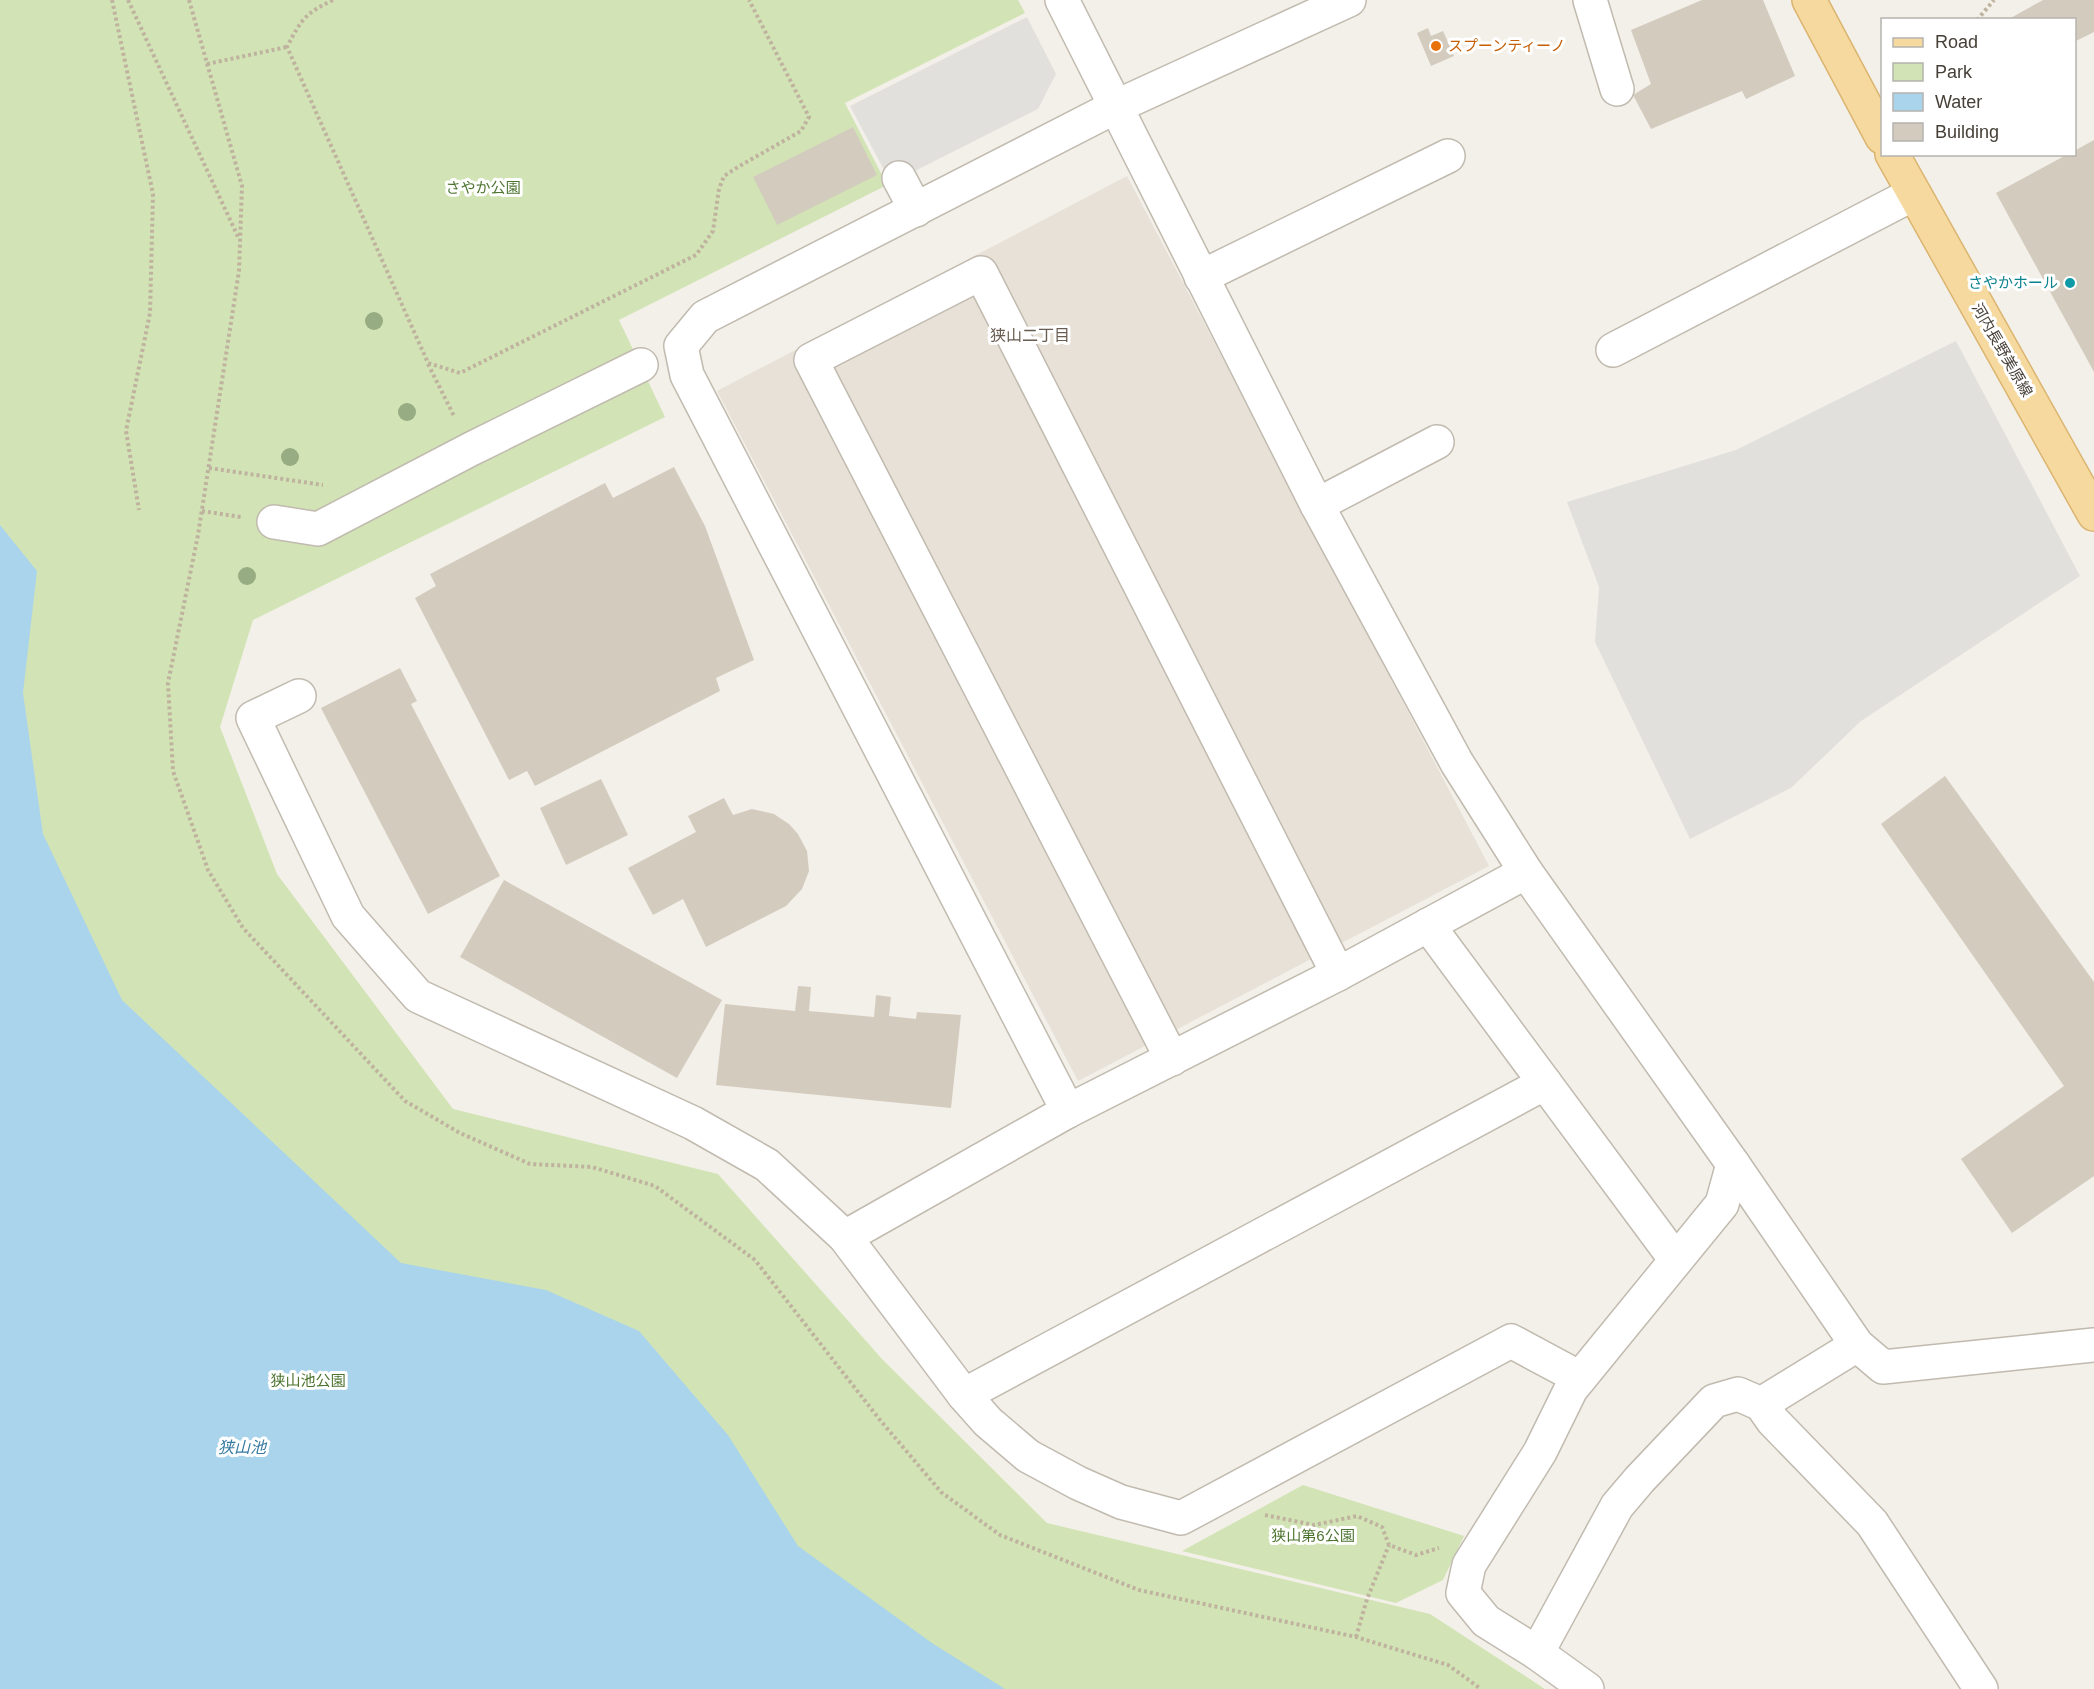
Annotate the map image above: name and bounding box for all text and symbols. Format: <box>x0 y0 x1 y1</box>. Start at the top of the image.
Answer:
legend <box>1881 18 2076 156</box>
text: Road <box>1935 32 1978 52</box>
place label: スプーンティーノ <box>1448 37 1565 54</box>
marker: スプーンティーノ <box>1429 39 1443 53</box>
text: Park <box>1935 62 1973 82</box>
text: Water <box>1935 92 1982 112</box>
text: Building <box>1935 122 1999 142</box>
park label: さやか公園 <box>445 179 521 196</box>
place label: さやかホール <box>1968 274 2058 291</box>
marker: さやかホール <box>2063 276 2077 290</box>
street label: 河内長野美原線 <box>1969 300 2036 399</box>
district label: 狭山二丁目 <box>990 327 1070 344</box>
park label: 狭山池公園 <box>270 1372 346 1389</box>
water label: 狭山池 <box>218 1439 268 1456</box>
park label: 狭山第6公園 <box>1271 1527 1355 1544</box>

